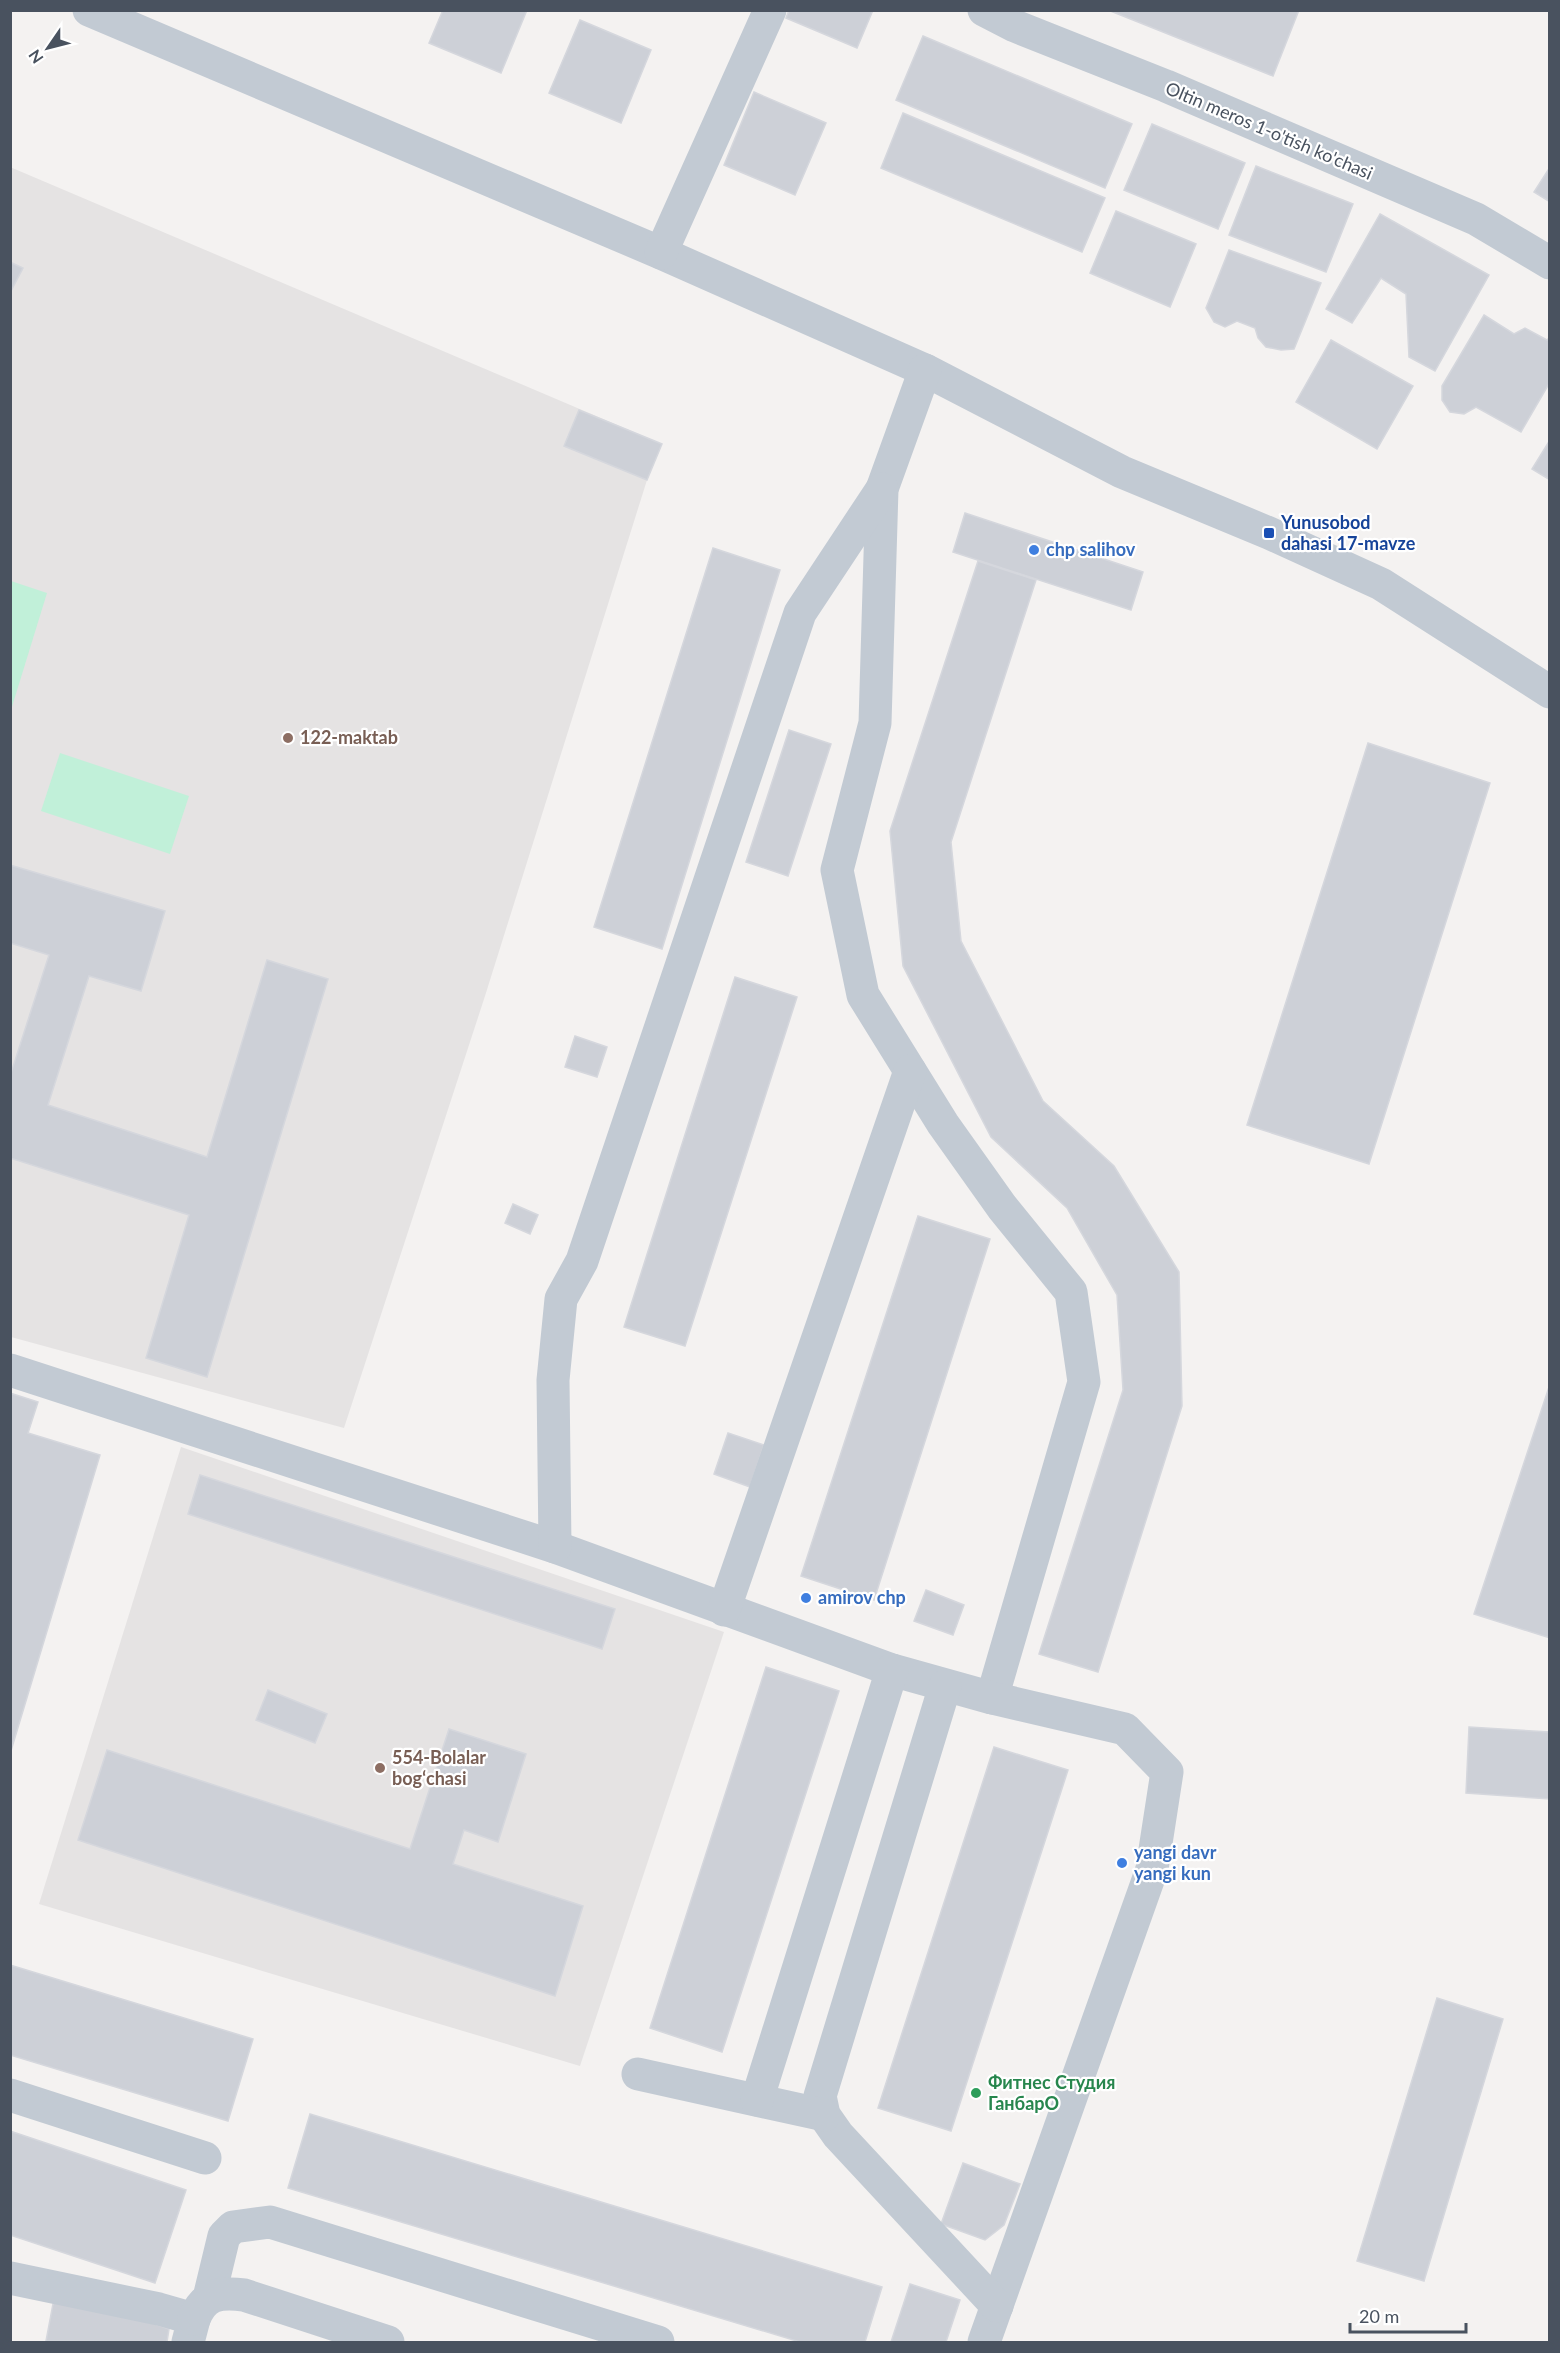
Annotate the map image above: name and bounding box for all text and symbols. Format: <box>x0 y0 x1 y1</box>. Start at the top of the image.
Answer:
north arrow <box>18 18 78 78</box>
text: N <box>24 46 47 67</box>
street label: Oltin meros 1-o'tish ko'chasi <box>1162 76 1376 184</box>
place label: Yunusobod dahasi 17-mavze <box>1280 511 1416 554</box>
marker: Yunusobod dahasi 17-mavze <box>1262 526 1276 540</box>
place label: chp salihov <box>1046 538 1136 560</box>
marker: chp salihov <box>1027 543 1041 557</box>
place label: 122-maktab <box>300 726 398 748</box>
marker: 122-maktab <box>281 731 295 745</box>
place label: amirov chp <box>818 1586 906 1608</box>
marker: amirov chp <box>799 1591 813 1605</box>
place label: 554-Bolalar bogʻchasi <box>392 1746 486 1789</box>
marker: 554-Bolalar bogʻchasi <box>373 1761 387 1775</box>
place label: yangi davr yangi kun <box>1134 1841 1217 1884</box>
marker: yangi davr yangi kun <box>1115 1856 1129 1870</box>
place label: Фитнес Студия ГанбарО <box>988 2071 1115 2114</box>
marker: Фитнес Студия ГанбарО <box>969 2086 983 2100</box>
scale bar <box>1350 2296 1466 2334</box>
text: 20 m <box>1359 2305 1399 2327</box>

